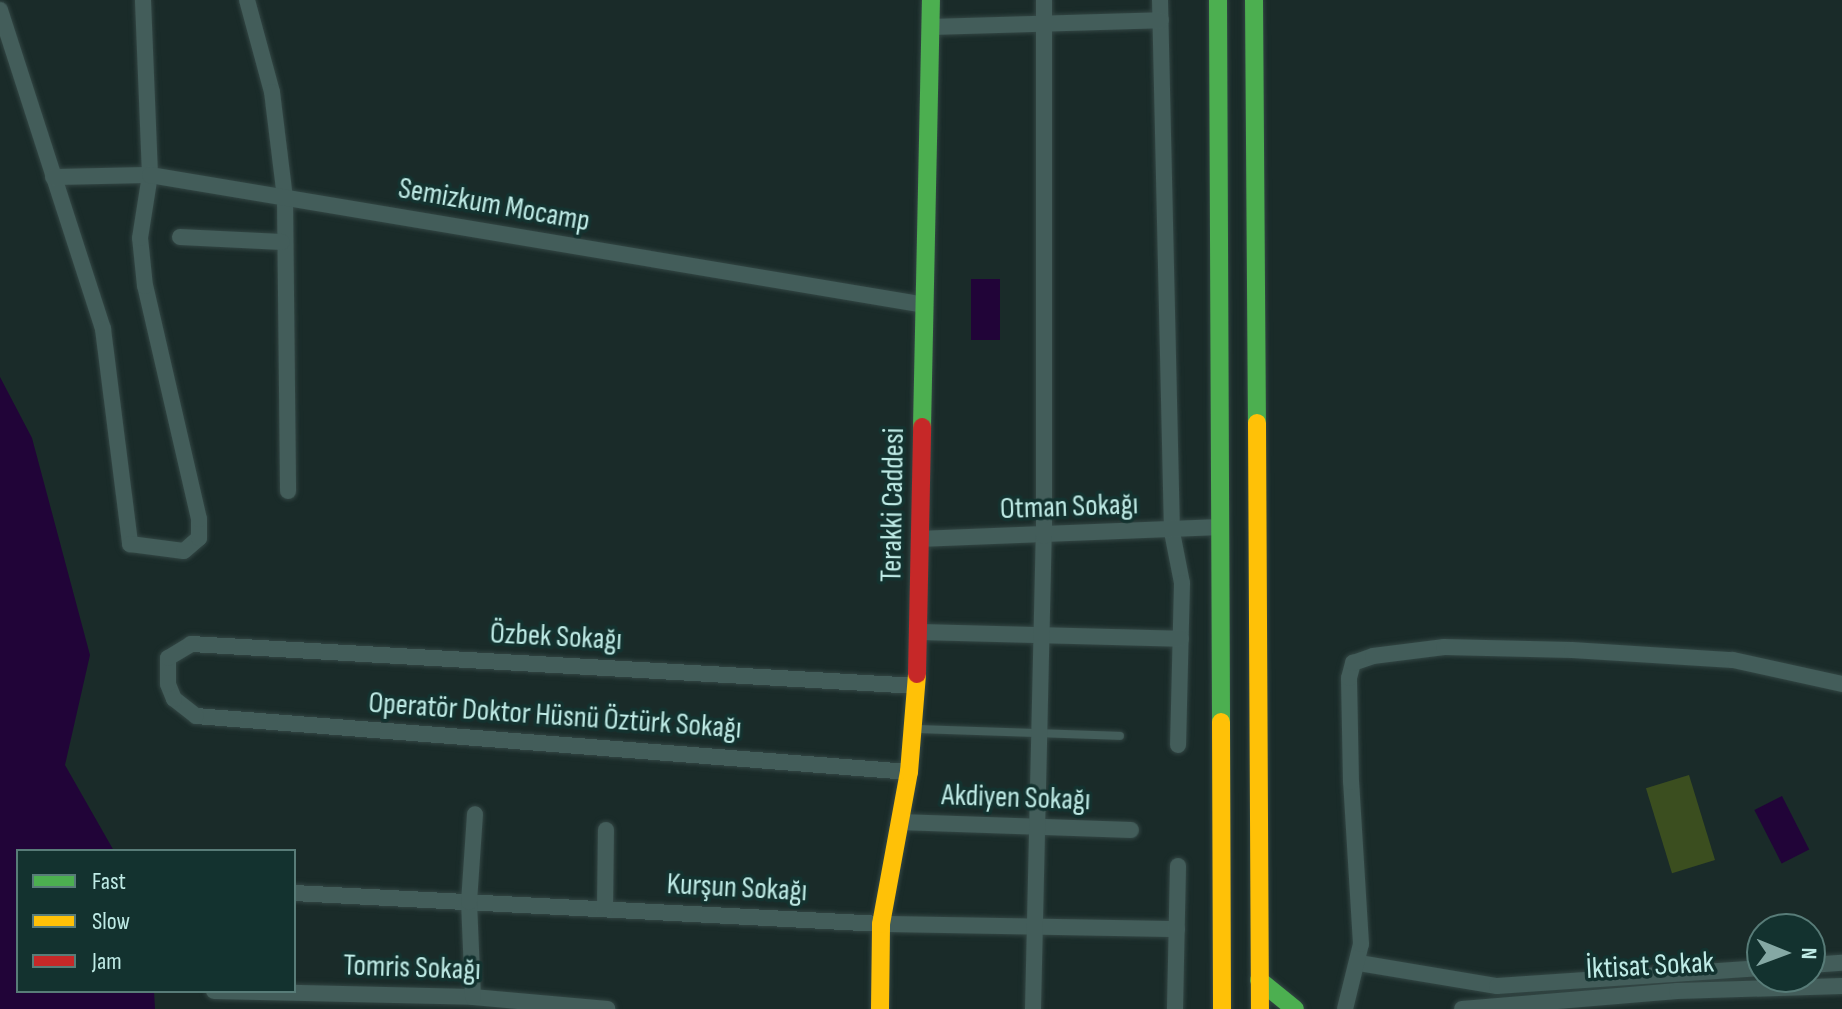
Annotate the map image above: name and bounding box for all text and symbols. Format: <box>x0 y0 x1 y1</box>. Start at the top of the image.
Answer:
street label: Semizkum Mocamp <box>396 170 592 240</box>
street label: Terakki Caddesi <box>874 428 912 582</box>
street label: Otman Sokağı <box>999 487 1139 527</box>
street label: Özbek Sokağı <box>489 616 623 658</box>
street label: Operatör Doktor Hüsnü Öztürk Sokağı <box>367 685 743 747</box>
street label: Akdiyen Sokağı <box>941 777 1091 819</box>
legend <box>16 849 296 993</box>
street label: Kurşun Sokağı <box>666 866 808 910</box>
text: Fast <box>92 867 126 896</box>
text: Slow <box>92 907 130 936</box>
north arrow <box>1746 913 1826 993</box>
street label: İktisat Sokak <box>1585 945 1715 987</box>
text: Jam <box>92 947 122 976</box>
text: N <box>1795 947 1822 960</box>
street label: Tomris Sokağı <box>343 948 481 988</box>

